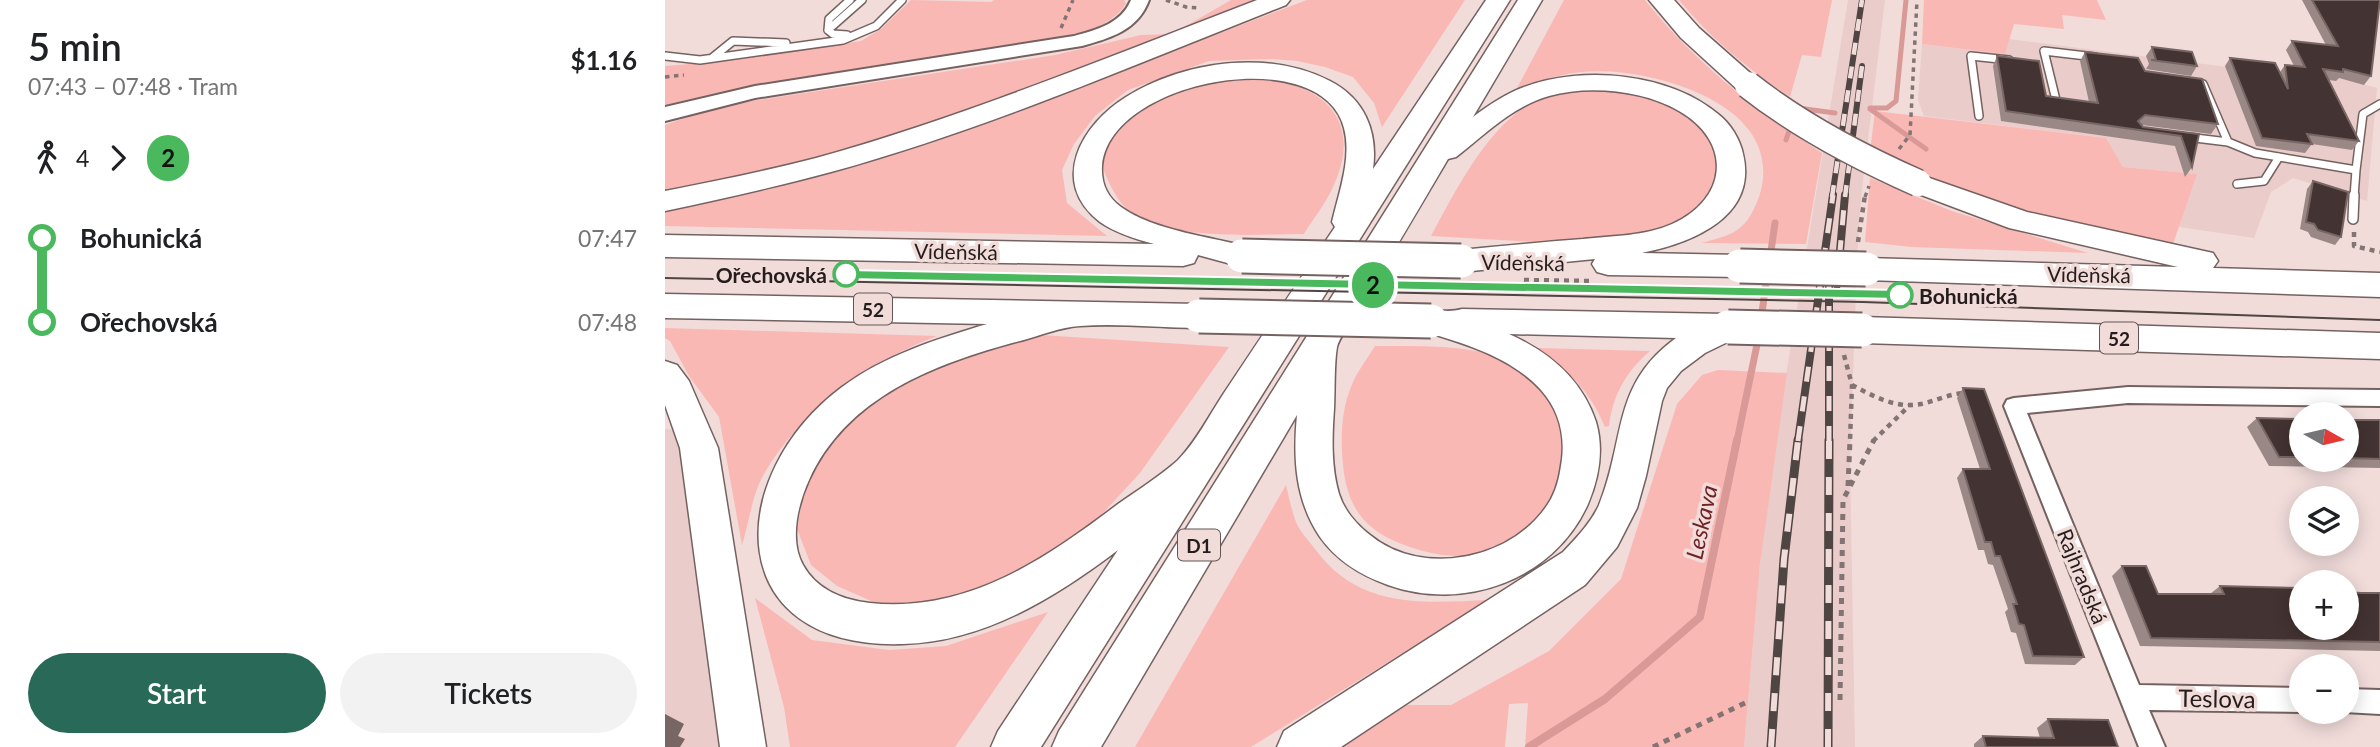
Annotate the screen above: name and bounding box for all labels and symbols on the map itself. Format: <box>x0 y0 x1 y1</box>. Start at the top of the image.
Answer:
street label: Vídeňská <box>914 238 998 264</box>
street label: Vídeňská <box>1481 249 1565 275</box>
marker: Ořechovská <box>833 261 859 287</box>
street label: Vídeňská <box>2047 261 2131 287</box>
place label: Ořechovská <box>716 262 827 287</box>
line badge: 2 <box>1350 262 1396 308</box>
marker: Bohunická <box>1887 282 1913 308</box>
place label: Bohunická <box>1919 283 2018 308</box>
road number: 52 <box>854 294 892 324</box>
road number: 52 <box>2100 322 2138 354</box>
north arrow <box>2289 402 2359 472</box>
water label: Leskava <box>1680 483 1722 561</box>
street label: Rajhradská <box>2053 525 2113 627</box>
road number: D1 <box>1178 530 1220 560</box>
street label: Teslova <box>2178 683 2256 713</box>

